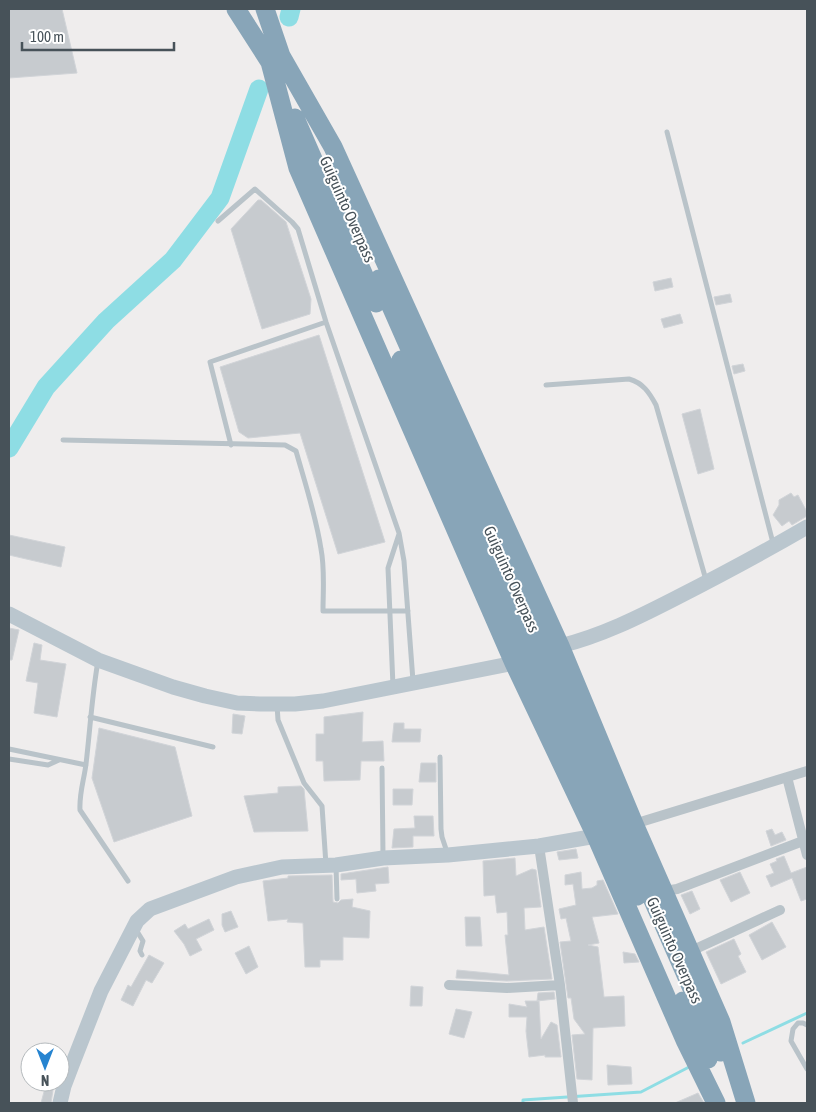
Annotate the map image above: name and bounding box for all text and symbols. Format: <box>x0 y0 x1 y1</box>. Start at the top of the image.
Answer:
scale bar <box>22 20 175 52</box>
text: 100 m <box>30 28 64 45</box>
street label: Guiguinto Overpass <box>316 153 380 266</box>
street label: Guiguinto Overpass <box>480 523 544 636</box>
street label: Guiguinto Overpass <box>643 894 707 1007</box>
north arrow <box>20 1042 70 1092</box>
text: N <box>41 1072 49 1088</box>

